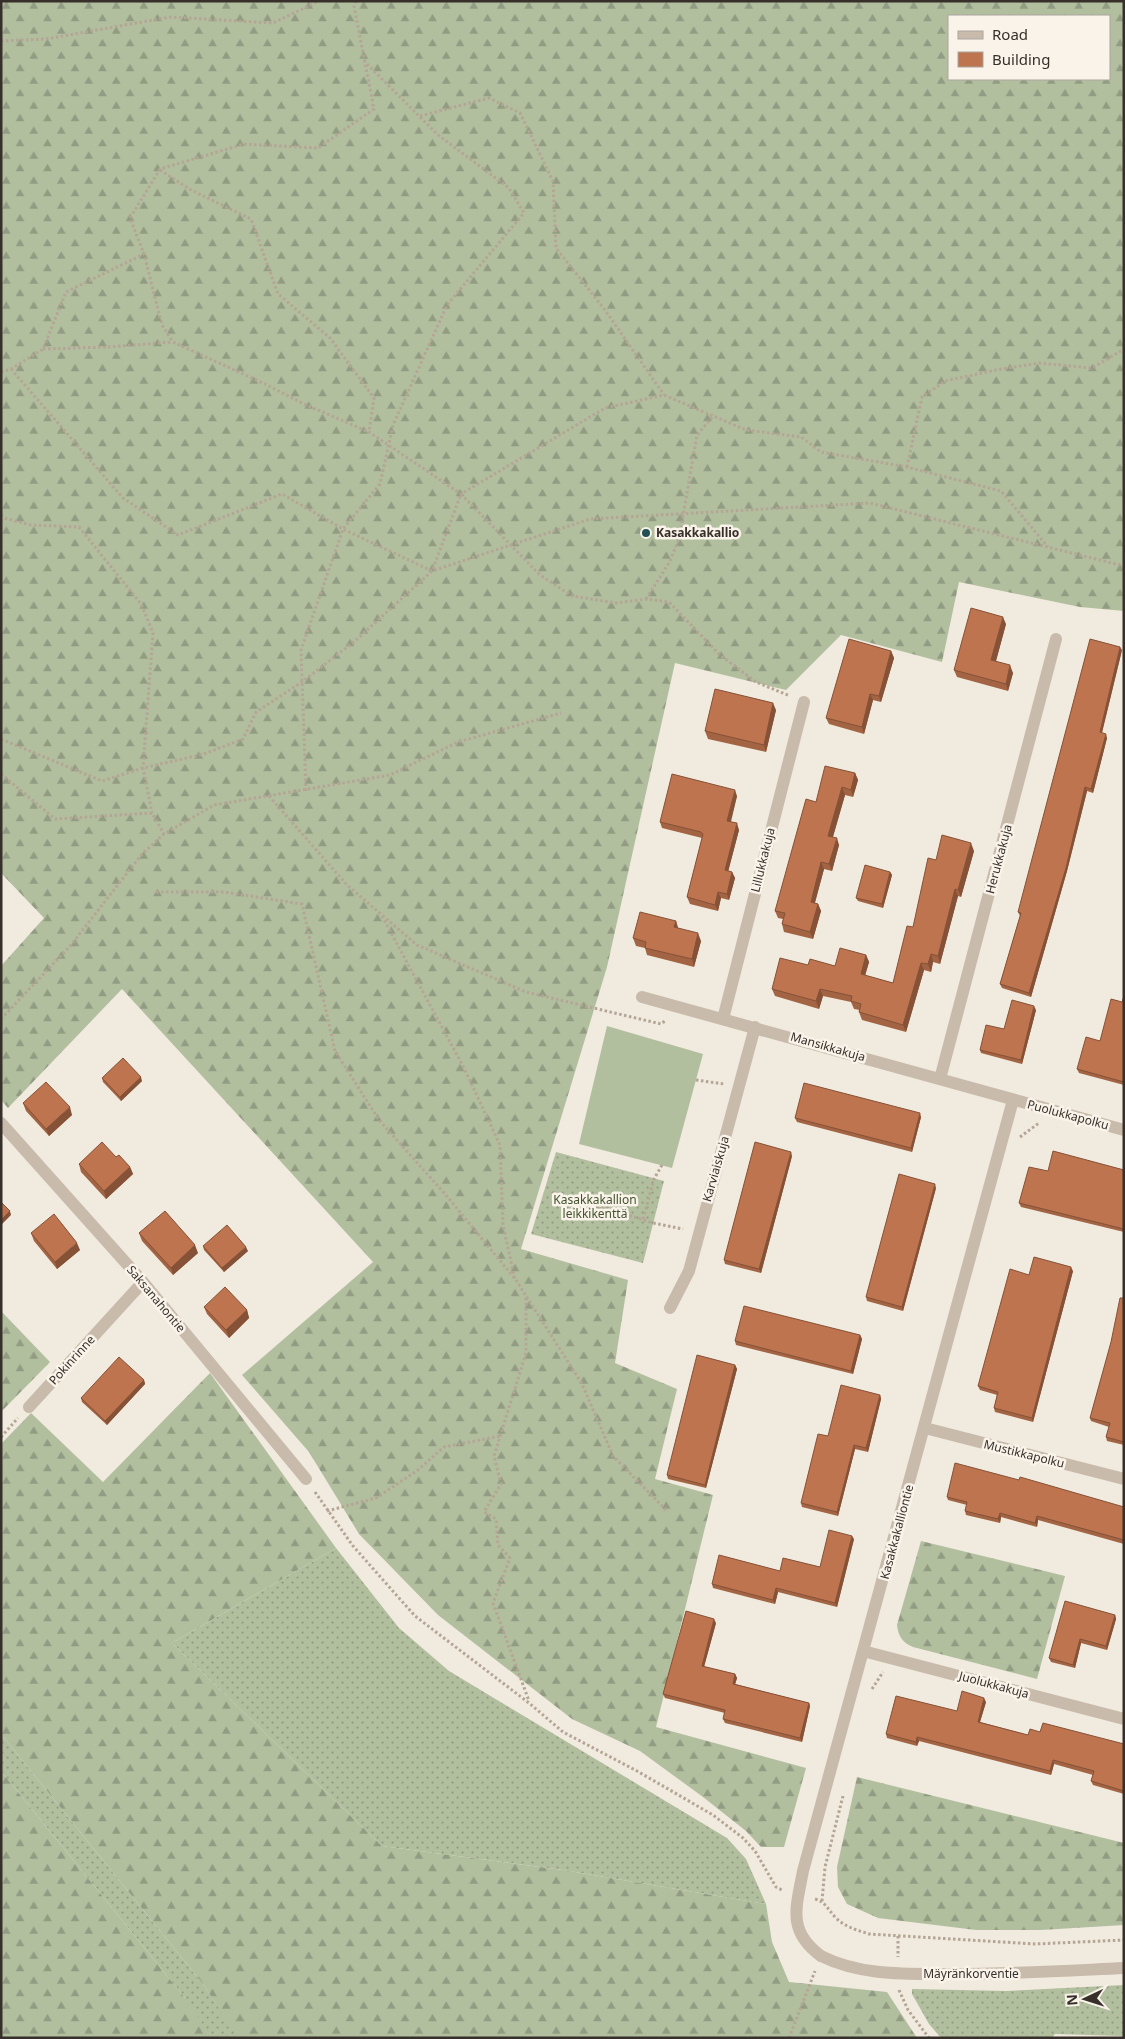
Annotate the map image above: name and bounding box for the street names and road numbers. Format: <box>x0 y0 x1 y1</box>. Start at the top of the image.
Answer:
street label: Herukkakuja <box>981 822 1016 895</box>
street label: Lillukkakuja <box>746 826 779 894</box>
street label: Mansikkakuja <box>789 1028 868 1065</box>
street label: Puolukkapolku <box>1026 1095 1111 1134</box>
street label: Karviaiskuja <box>698 1134 733 1204</box>
street label: Saksanahontie <box>123 1262 190 1336</box>
street label: Pokinrinne <box>45 1331 99 1388</box>
street label: Mustikkapolku <box>982 1435 1066 1472</box>
street label: Kasakkakalliontie <box>876 1482 917 1581</box>
street label: Juolukkakuja <box>956 1667 1031 1702</box>
street label: Mäyränkorventie <box>923 1965 1019 1982</box>

